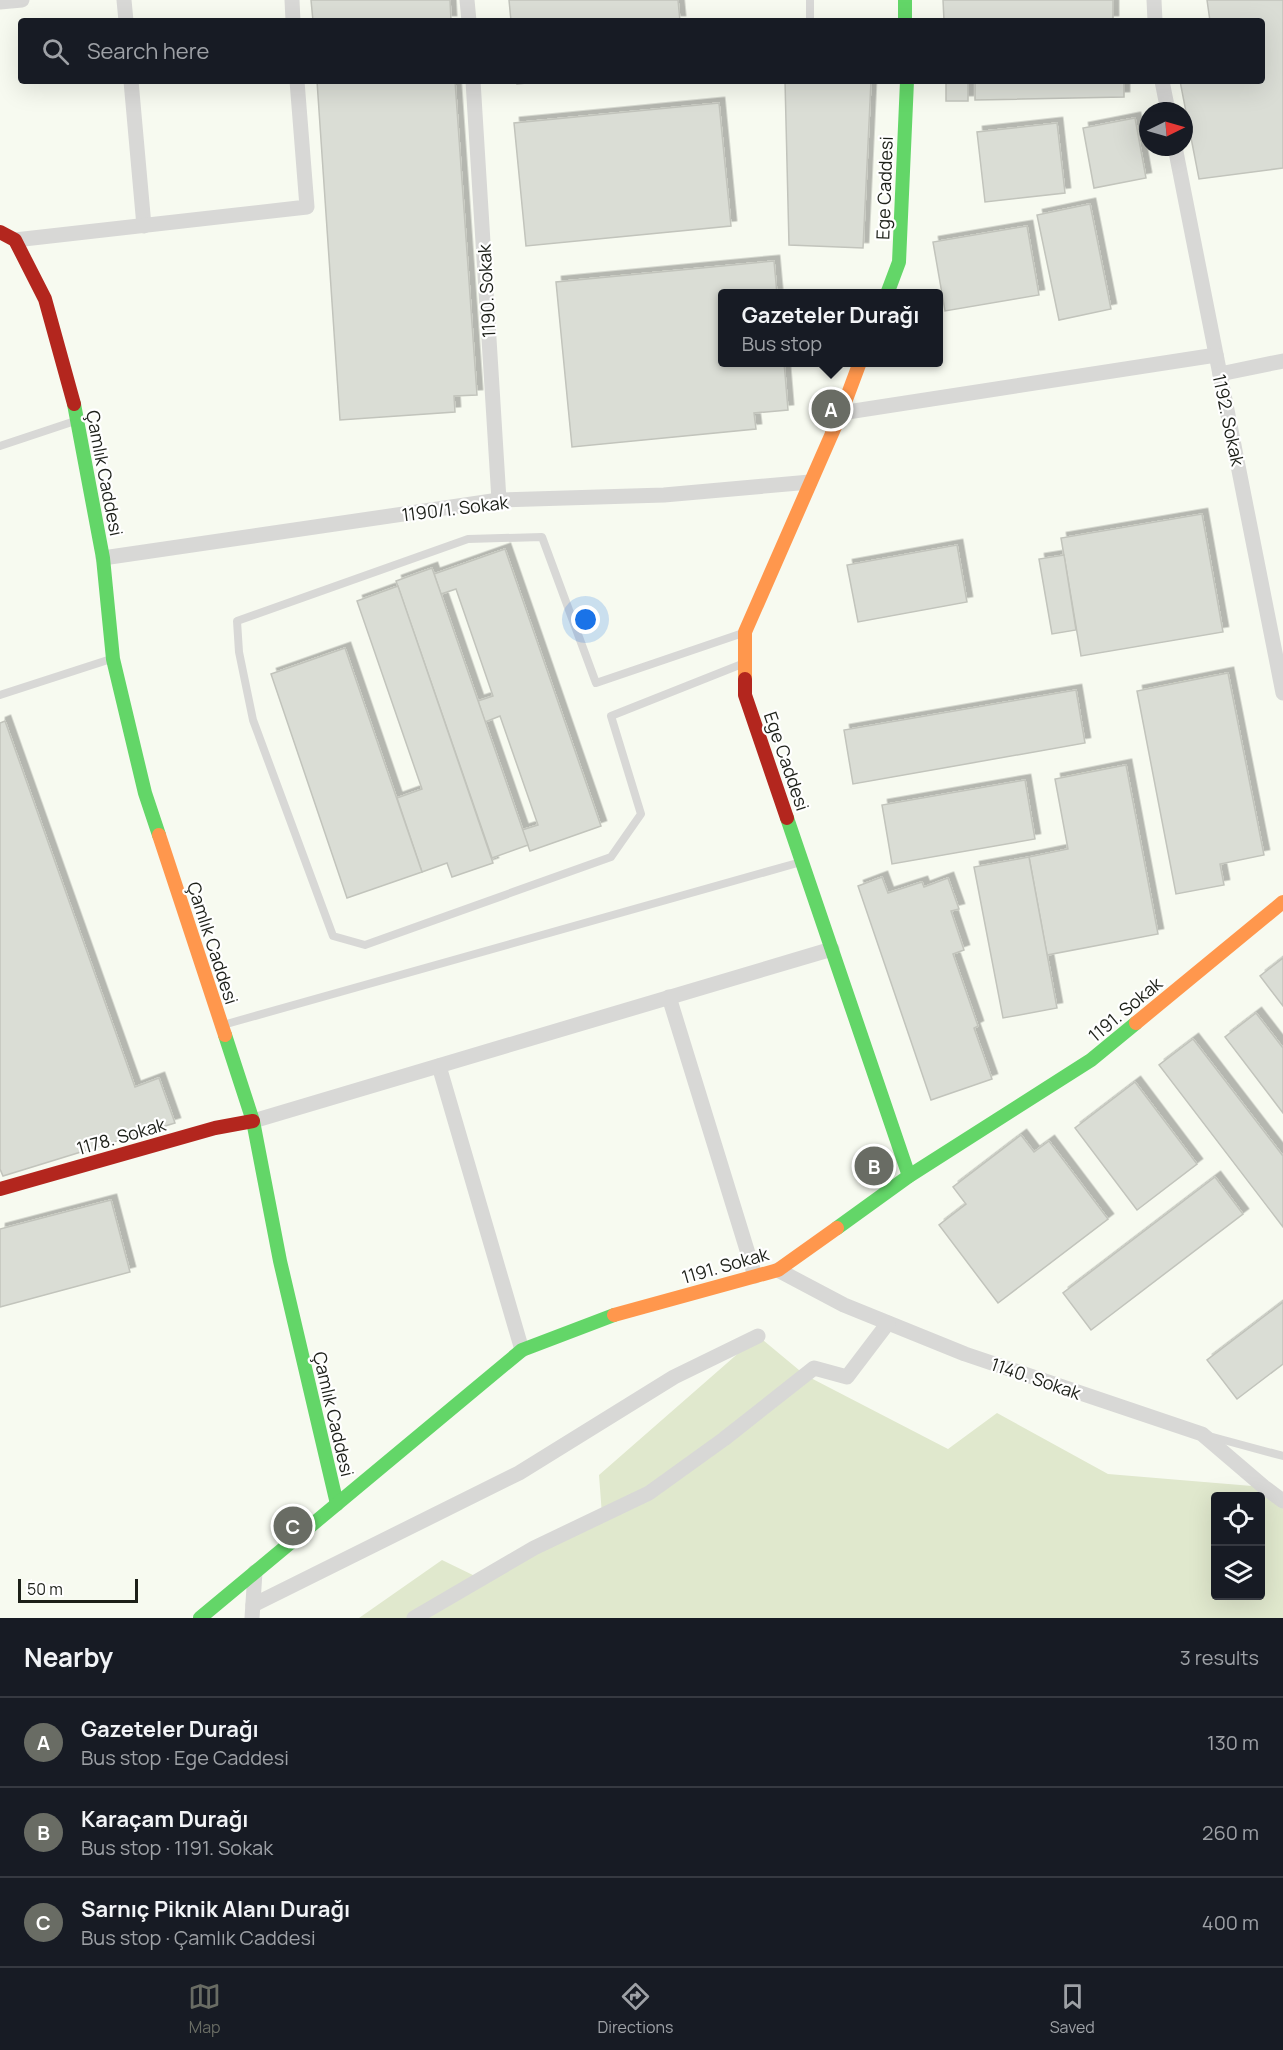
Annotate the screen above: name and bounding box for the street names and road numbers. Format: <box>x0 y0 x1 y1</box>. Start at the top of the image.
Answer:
street label: Ege Caddesi <box>870 136 898 240</box>
street label: 1190. Sokak <box>472 242 500 339</box>
street label: 1192. Sokak <box>1208 372 1251 469</box>
street label: Çamlık Caddesi <box>81 408 129 538</box>
street label: 1190/1. Sokak <box>400 489 511 526</box>
street label: Ege Caddesi <box>759 708 815 814</box>
street label: Çamlık Caddesi <box>182 879 244 1007</box>
street label: 1191. Sokak <box>1083 970 1168 1047</box>
street label: 1178. Sokak <box>74 1112 169 1160</box>
street label: 1191. Sokak <box>679 1241 772 1289</box>
street label: Çamlık Caddesi <box>308 1349 360 1479</box>
street label: 1140. Sokak <box>988 1351 1085 1405</box>

